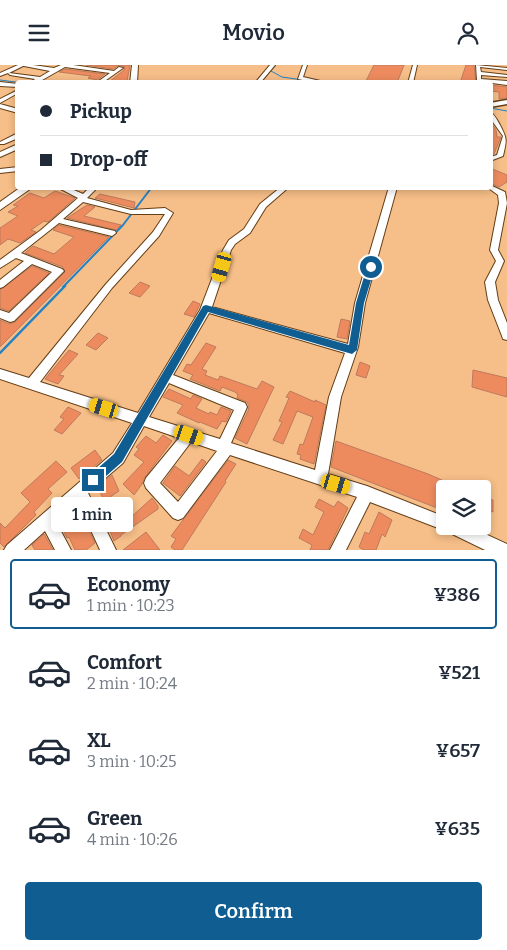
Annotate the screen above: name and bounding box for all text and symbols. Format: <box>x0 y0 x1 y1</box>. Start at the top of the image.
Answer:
icon: menu <box>25 19 53 47</box>
text: Movio <box>222 19 285 46</box>
icon: person <box>454 19 482 47</box>
text: Pickup <box>70 100 132 123</box>
text: Drop-off <box>70 148 148 171</box>
car <box>210 251 233 283</box>
route start <box>360 256 382 278</box>
car <box>87 396 120 420</box>
car <box>172 423 205 447</box>
route end <box>82 469 104 491</box>
car <box>319 473 352 495</box>
map controls <box>436 480 491 535</box>
button: layers <box>436 480 491 535</box>
callout: 1 min <box>52 497 134 533</box>
text: 1 min <box>72 505 112 524</box>
icon: car <box>27 572 72 617</box>
text: Economy <box>87 573 170 596</box>
text: ¥386 <box>434 583 480 606</box>
text: 1 min · 10:23 <box>87 596 175 615</box>
icon: car <box>27 650 72 695</box>
text: Comfort <box>87 651 162 674</box>
text: ¥521 <box>438 661 480 684</box>
text: 2 min · 10:24 <box>87 674 177 693</box>
icon: car <box>27 728 72 773</box>
text: XL <box>87 729 111 752</box>
text: ¥657 <box>436 739 480 762</box>
text: 3 min · 10:25 <box>87 752 177 771</box>
icon: car <box>27 806 72 851</box>
text: Green <box>87 807 142 830</box>
text: ¥635 <box>434 817 480 840</box>
text: 4 min · 10:26 <box>87 830 178 849</box>
button: Confirm <box>25 882 482 940</box>

